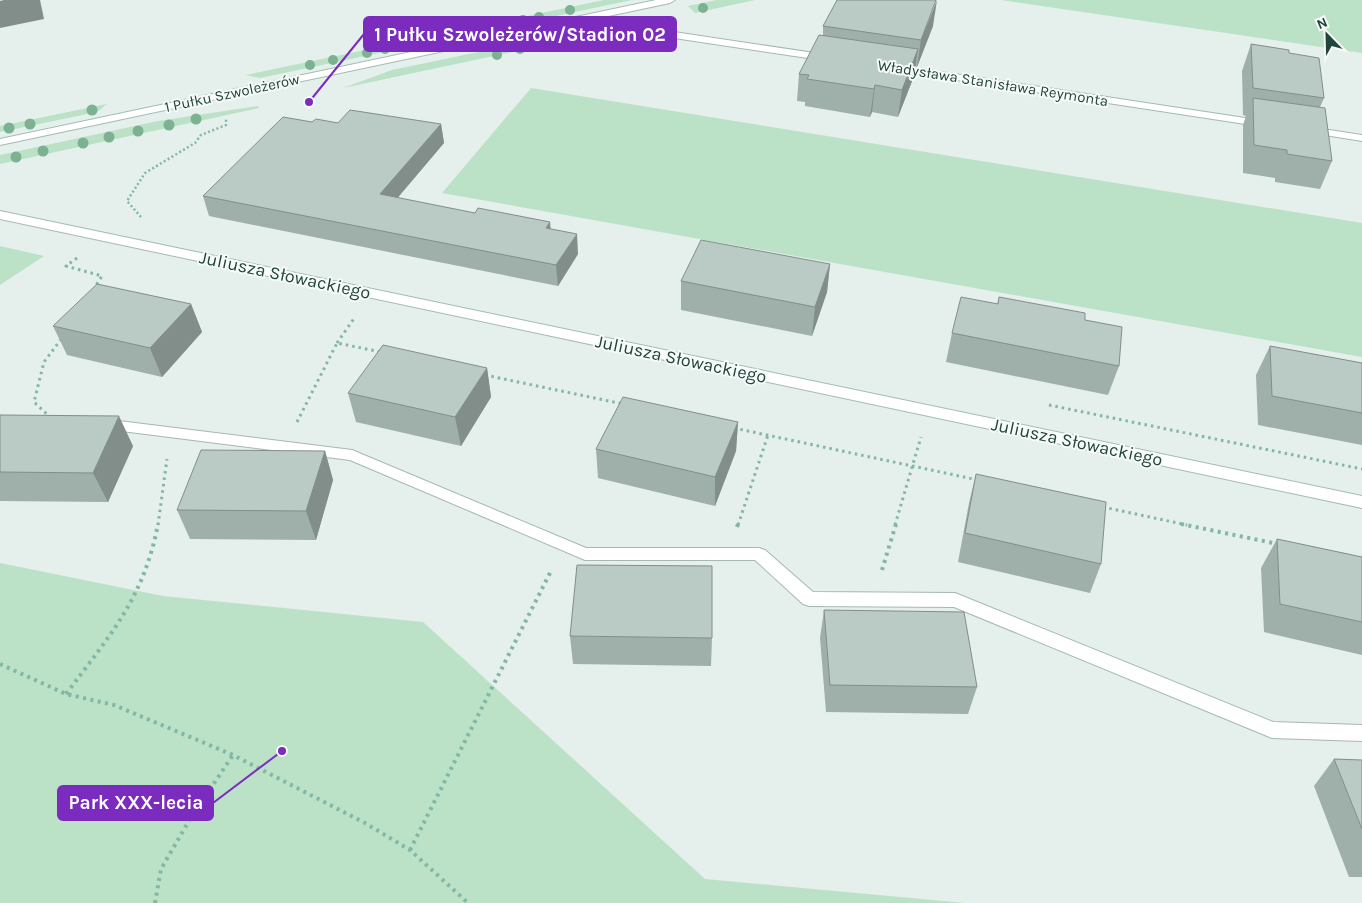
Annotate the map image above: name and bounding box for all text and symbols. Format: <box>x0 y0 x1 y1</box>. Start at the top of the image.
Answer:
north arrow <box>1302 10 1352 60</box>
text: N <box>1314 14 1330 33</box>
callout: 1 Pułku Szwoleżerów/Stadion 02 <box>364 17 676 51</box>
text: 1 Pułku Szwoleżerów/Stadion 02 <box>374 24 666 46</box>
street label: Władysława Stanisława Reymonta <box>876 56 1110 110</box>
street label: 1 Pułku Szwoleżerów <box>163 70 301 116</box>
street label: Juliusza Słowackiego <box>197 246 373 304</box>
street label: Juliusza Słowackiego <box>593 330 769 388</box>
street label: Juliusza Słowackiego <box>989 413 1165 471</box>
callout: Park XXX-lecia <box>58 786 213 820</box>
text: Park XXX-lecia <box>69 792 203 814</box>

